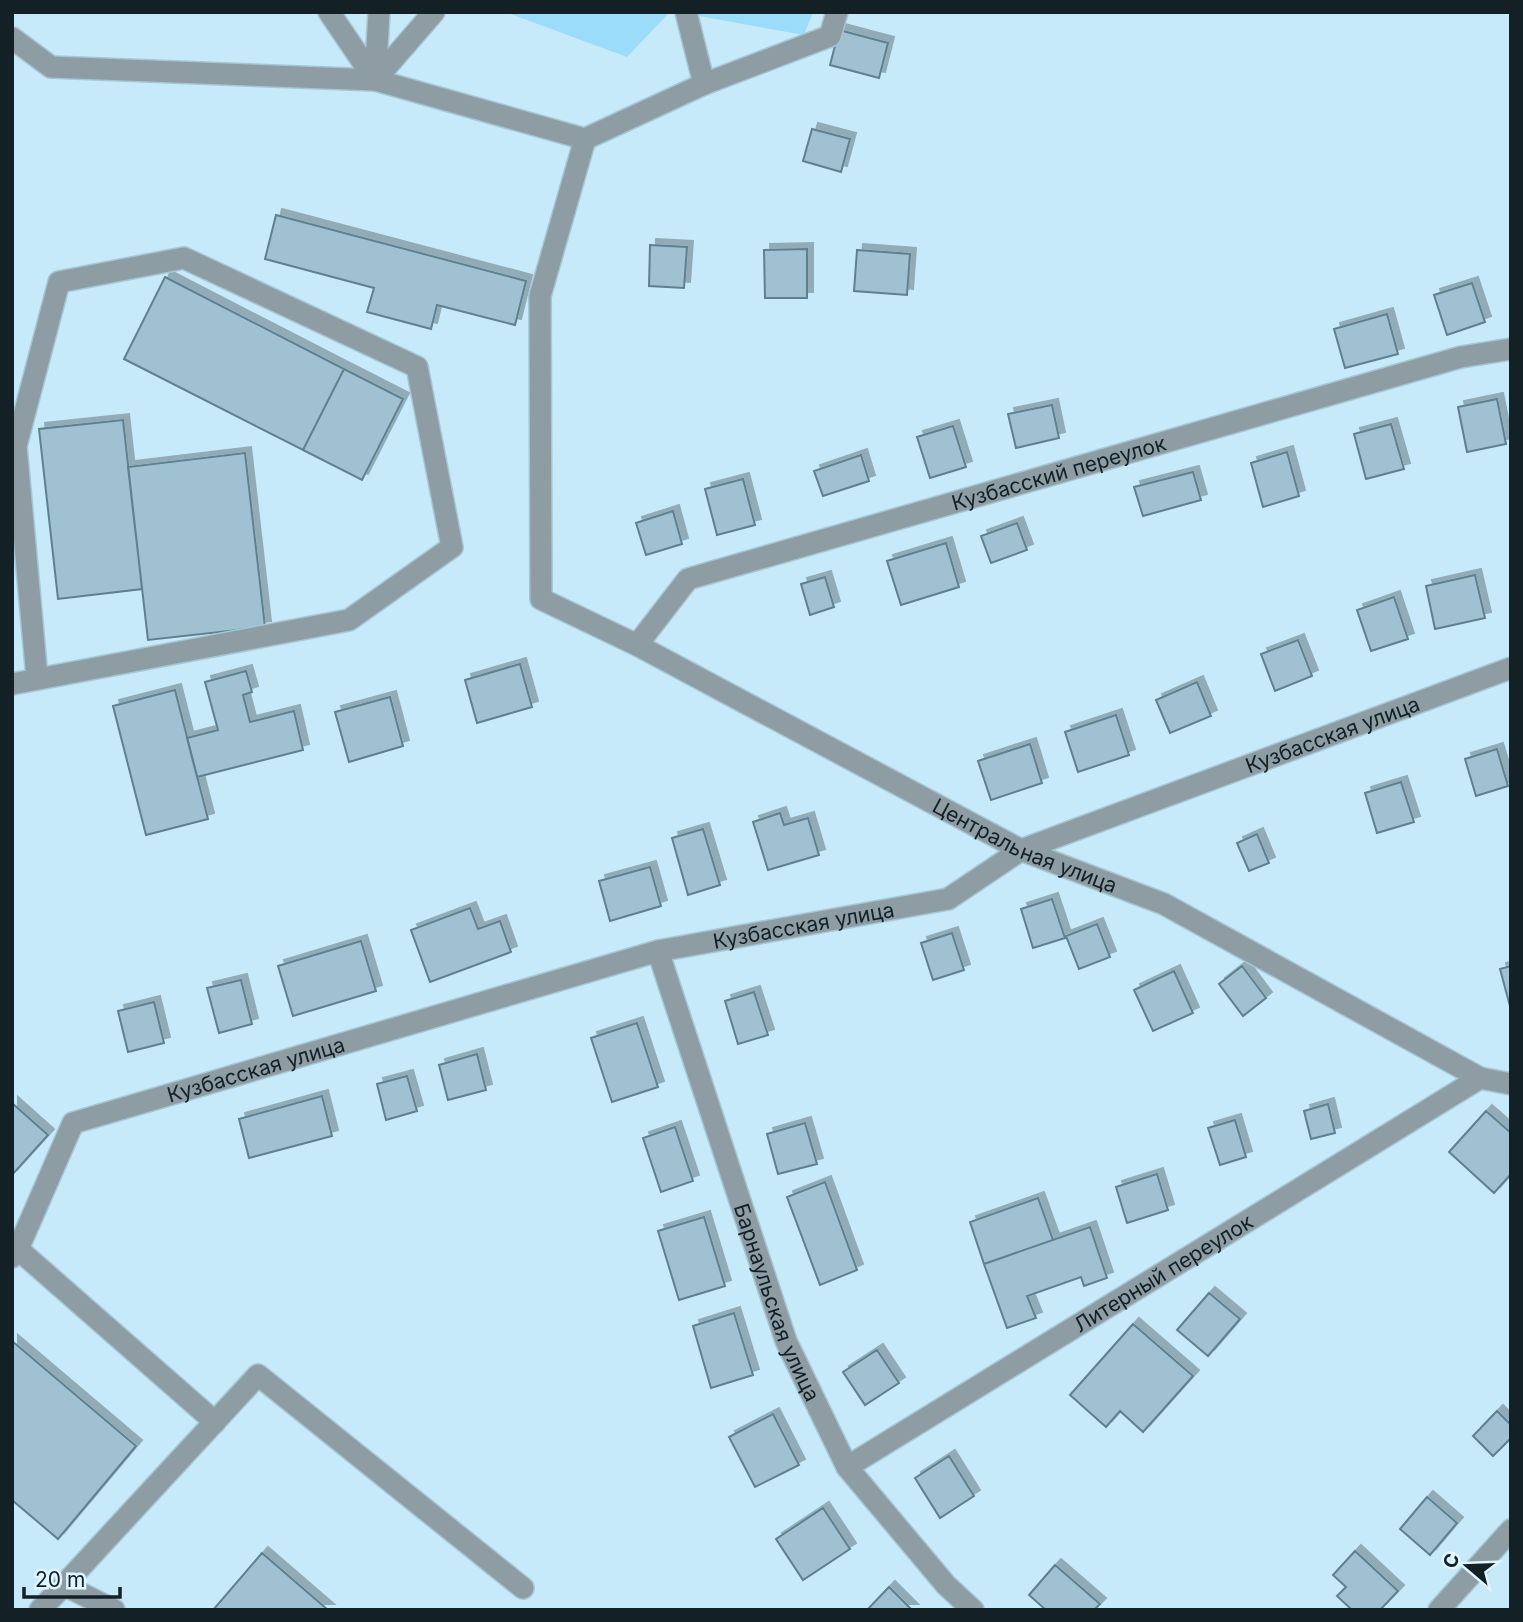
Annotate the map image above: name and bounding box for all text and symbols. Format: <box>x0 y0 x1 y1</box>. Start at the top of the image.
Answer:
street label: Кузбасский переулок <box>949 430 1169 515</box>
street label: Кузбасская улица <box>1242 691 1423 778</box>
street label: Центральная улица <box>929 793 1121 898</box>
street label: Кузбасская улица <box>711 896 896 953</box>
street label: Кузбасская улица <box>164 1031 347 1107</box>
street label: Барнаульская улица <box>729 1200 826 1405</box>
street label: Литерный переулок <box>1069 1208 1258 1337</box>
north arrow <box>1432 1531 1502 1601</box>
text: С <box>1438 1550 1465 1571</box>
scale bar <box>24 1556 121 1600</box>
text: 20 m <box>35 1567 85 1592</box>

